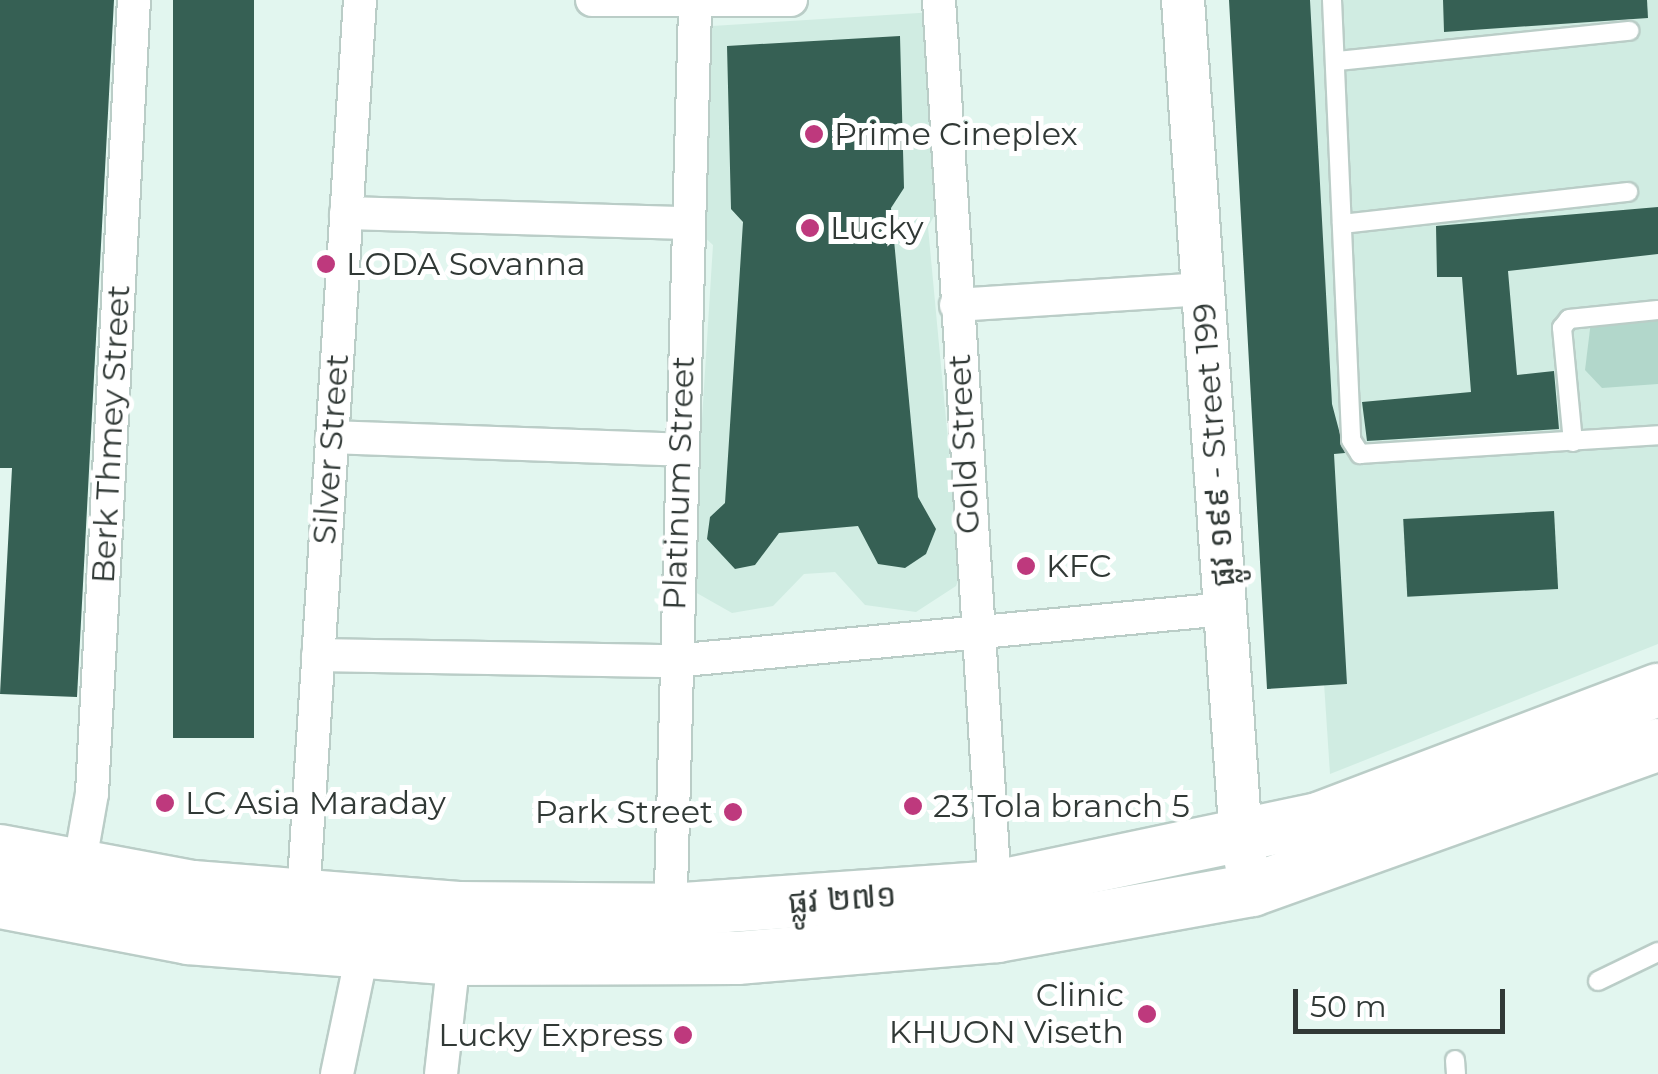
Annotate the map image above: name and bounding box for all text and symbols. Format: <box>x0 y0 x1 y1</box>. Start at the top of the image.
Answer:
place label: Prime Cineplex <box>834 115 1078 153</box>
marker: Prime Cineplex <box>803 123 825 145</box>
place label: Lucky <box>830 209 924 247</box>
marker: Lucky <box>799 217 821 239</box>
place label: LODA Sovanna <box>346 245 586 283</box>
marker: LODA Sovanna <box>315 253 337 275</box>
street label: Berk Thmey Street <box>84 284 138 584</box>
street label: ផ្លូវ ១៩៩ - Street 199 <box>1185 302 1243 588</box>
street label: Silver Street <box>305 352 357 546</box>
street label: Gold Street <box>940 353 988 535</box>
street label: Platinum Street <box>655 355 703 611</box>
place label: KFC <box>1046 547 1111 585</box>
marker: KFC <box>1015 555 1037 577</box>
place label: LC Asia Maraday <box>185 784 446 822</box>
place label: 23 Tola branch 5 <box>933 787 1190 825</box>
marker: LC Asia Maraday <box>154 792 176 814</box>
place label: Park Street <box>535 793 713 831</box>
marker: 23 Tola branch 5 <box>902 795 924 817</box>
marker: Park Street <box>722 801 744 823</box>
street label: ផ្លូវ ២៧១ <box>787 876 897 922</box>
scale bar <box>1298 969 1510 1031</box>
place label: Clinic KHUON Viseth <box>889 977 1124 1052</box>
text: 50 m <box>1310 988 1387 1025</box>
marker: Clinic KHUON Viseth <box>1134 1001 1160 1027</box>
place label: Lucky Express <box>438 1016 663 1054</box>
marker: Lucky Express <box>672 1024 694 1046</box>

